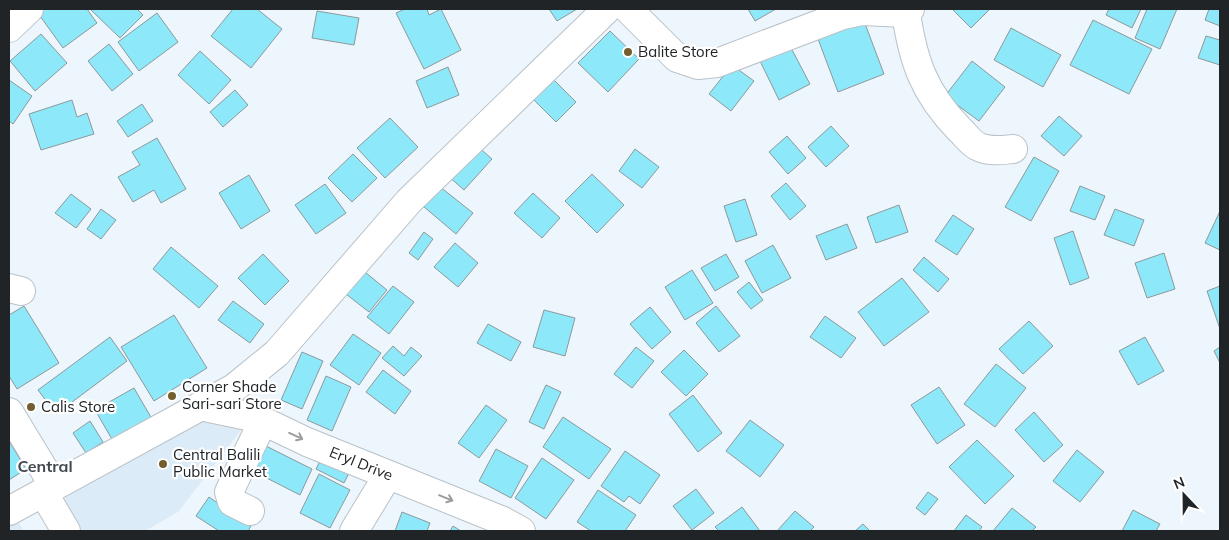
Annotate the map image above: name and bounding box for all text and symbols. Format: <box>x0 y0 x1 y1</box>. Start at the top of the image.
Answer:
place label: Balite Store <box>638 42 718 61</box>
marker: Balite Store <box>622 46 634 58</box>
place label: Corner Shade Sari-sari Store <box>182 377 282 413</box>
marker: Corner Shade Sari-sari Store <box>166 390 178 402</box>
place label: Calis Store <box>41 397 115 416</box>
marker: Calis Store <box>25 401 37 413</box>
one-way arrow <box>288 432 303 441</box>
street label: Eryl Drive <box>327 442 396 485</box>
place label: Central Balili Public Market <box>173 445 267 481</box>
district label: Central <box>17 456 73 476</box>
marker: Central Balili Public Market <box>157 458 169 470</box>
north arrow <box>1159 470 1209 520</box>
text: N <box>1171 473 1187 493</box>
one-way arrow <box>438 494 453 503</box>

